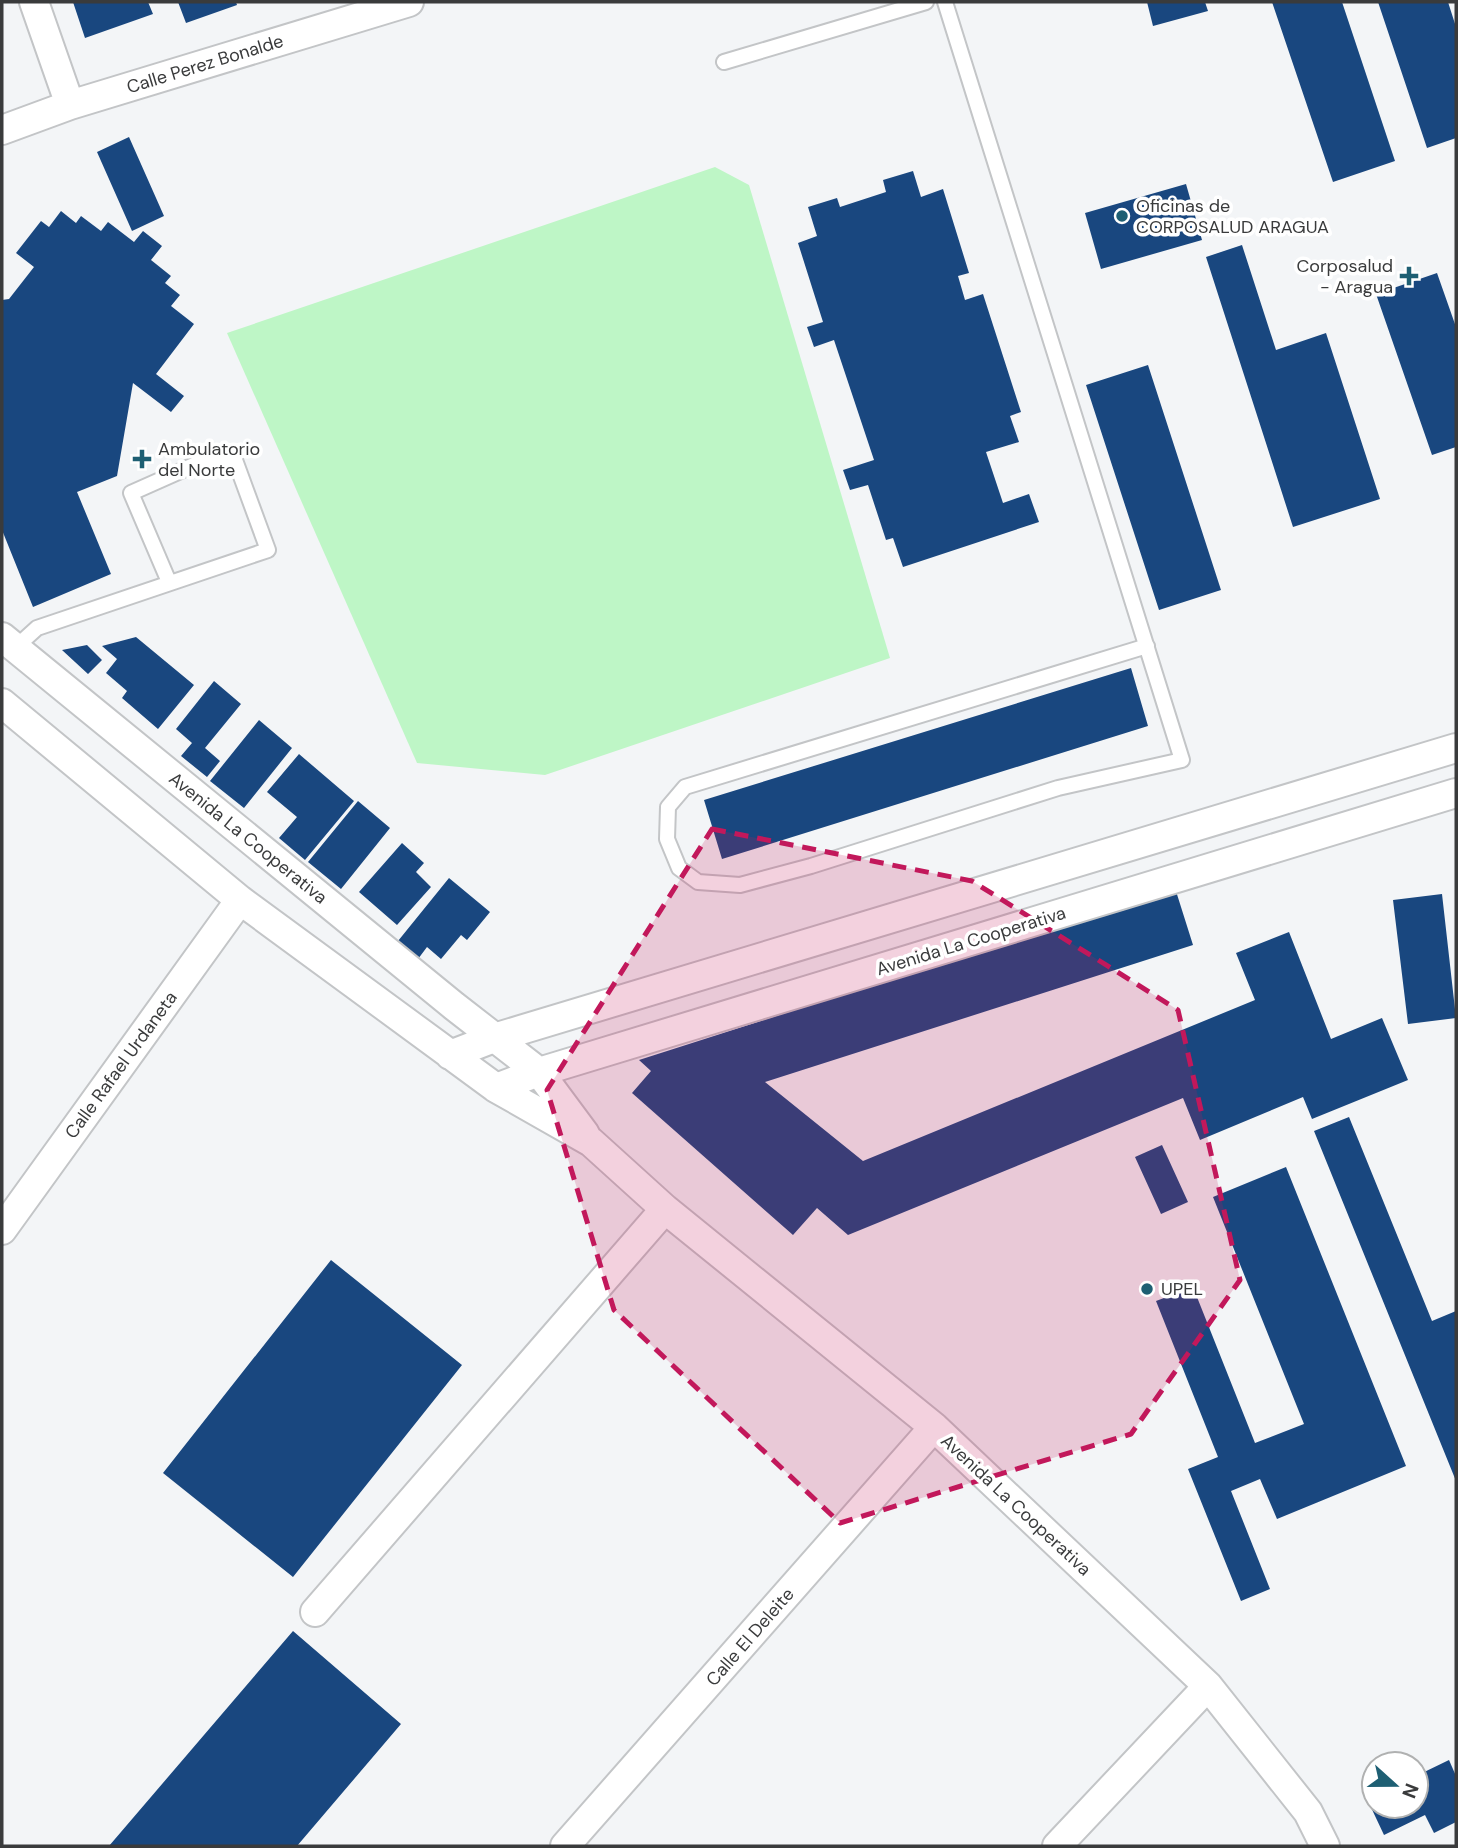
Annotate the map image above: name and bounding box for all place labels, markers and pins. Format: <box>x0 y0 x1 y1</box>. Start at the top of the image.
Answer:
place label: Oficinas de CORPOSALUD ARAGUA <box>1136 194 1329 239</box>
marker: Oficinas de CORPOSALUD ARAGUA <box>1114 208 1130 224</box>
place label: Corposalud - Aragua <box>1296 254 1393 299</box>
marker: Corposalud - Aragua <box>1399 266 1419 286</box>
place label: Ambulatorio del Norte <box>158 437 260 482</box>
marker: Ambulatorio del Norte <box>132 449 152 469</box>
place label: UPEL <box>1161 1277 1203 1301</box>
marker: UPEL <box>1139 1281 1155 1297</box>

